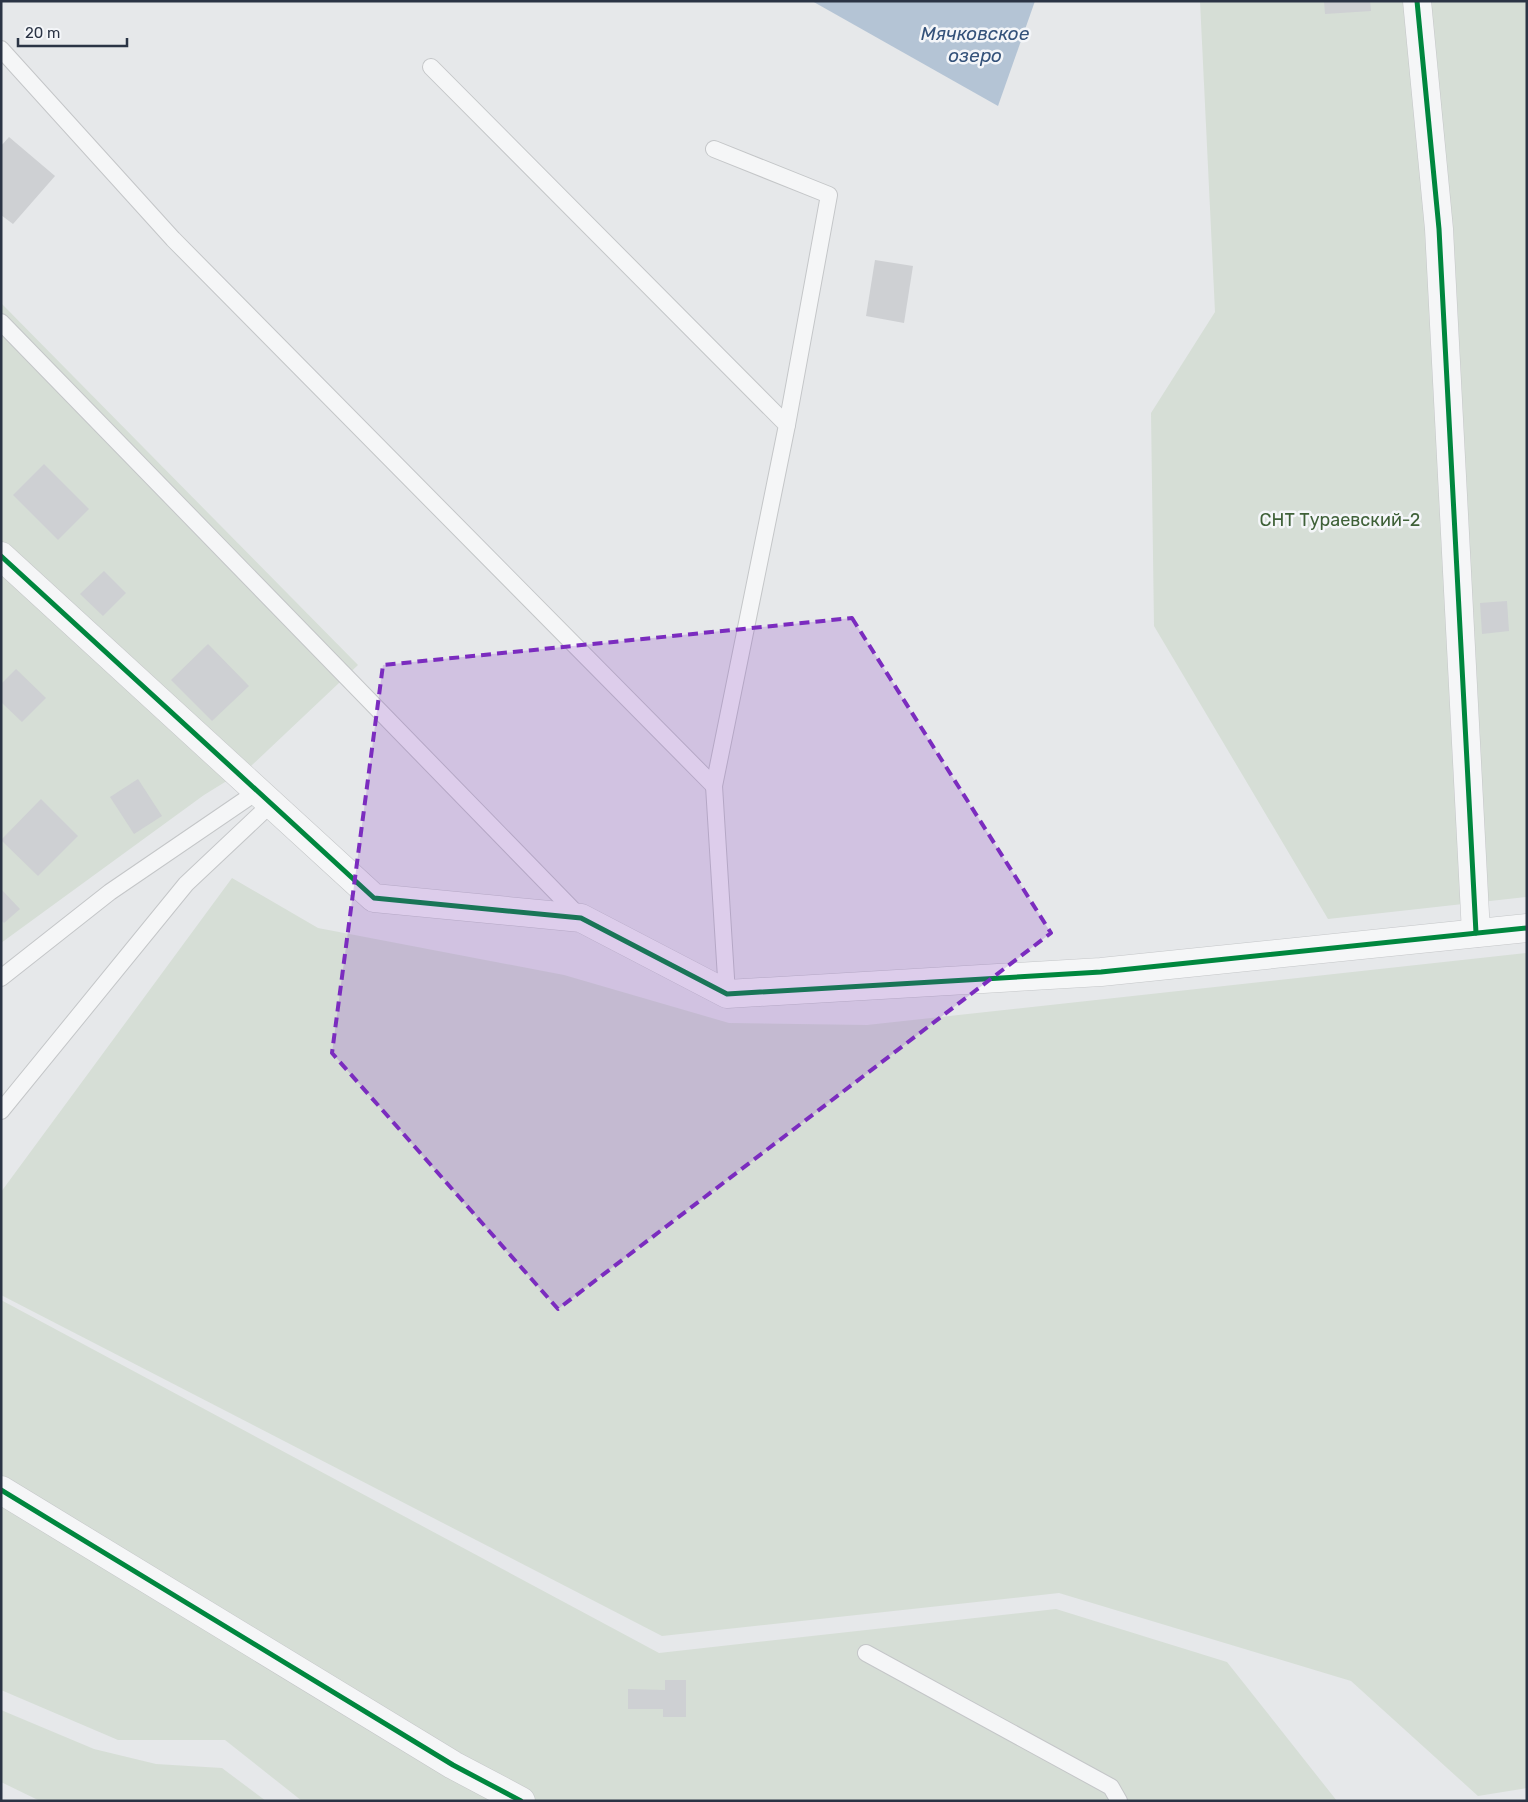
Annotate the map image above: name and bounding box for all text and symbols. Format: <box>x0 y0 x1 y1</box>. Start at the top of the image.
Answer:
scale bar <box>18 15 126 47</box>
water label: Мячковское озеро <box>921 22 1030 67</box>
text: 20 m <box>25 24 60 42</box>
park label: СНТ Тураевский-2 <box>1260 509 1420 531</box>

